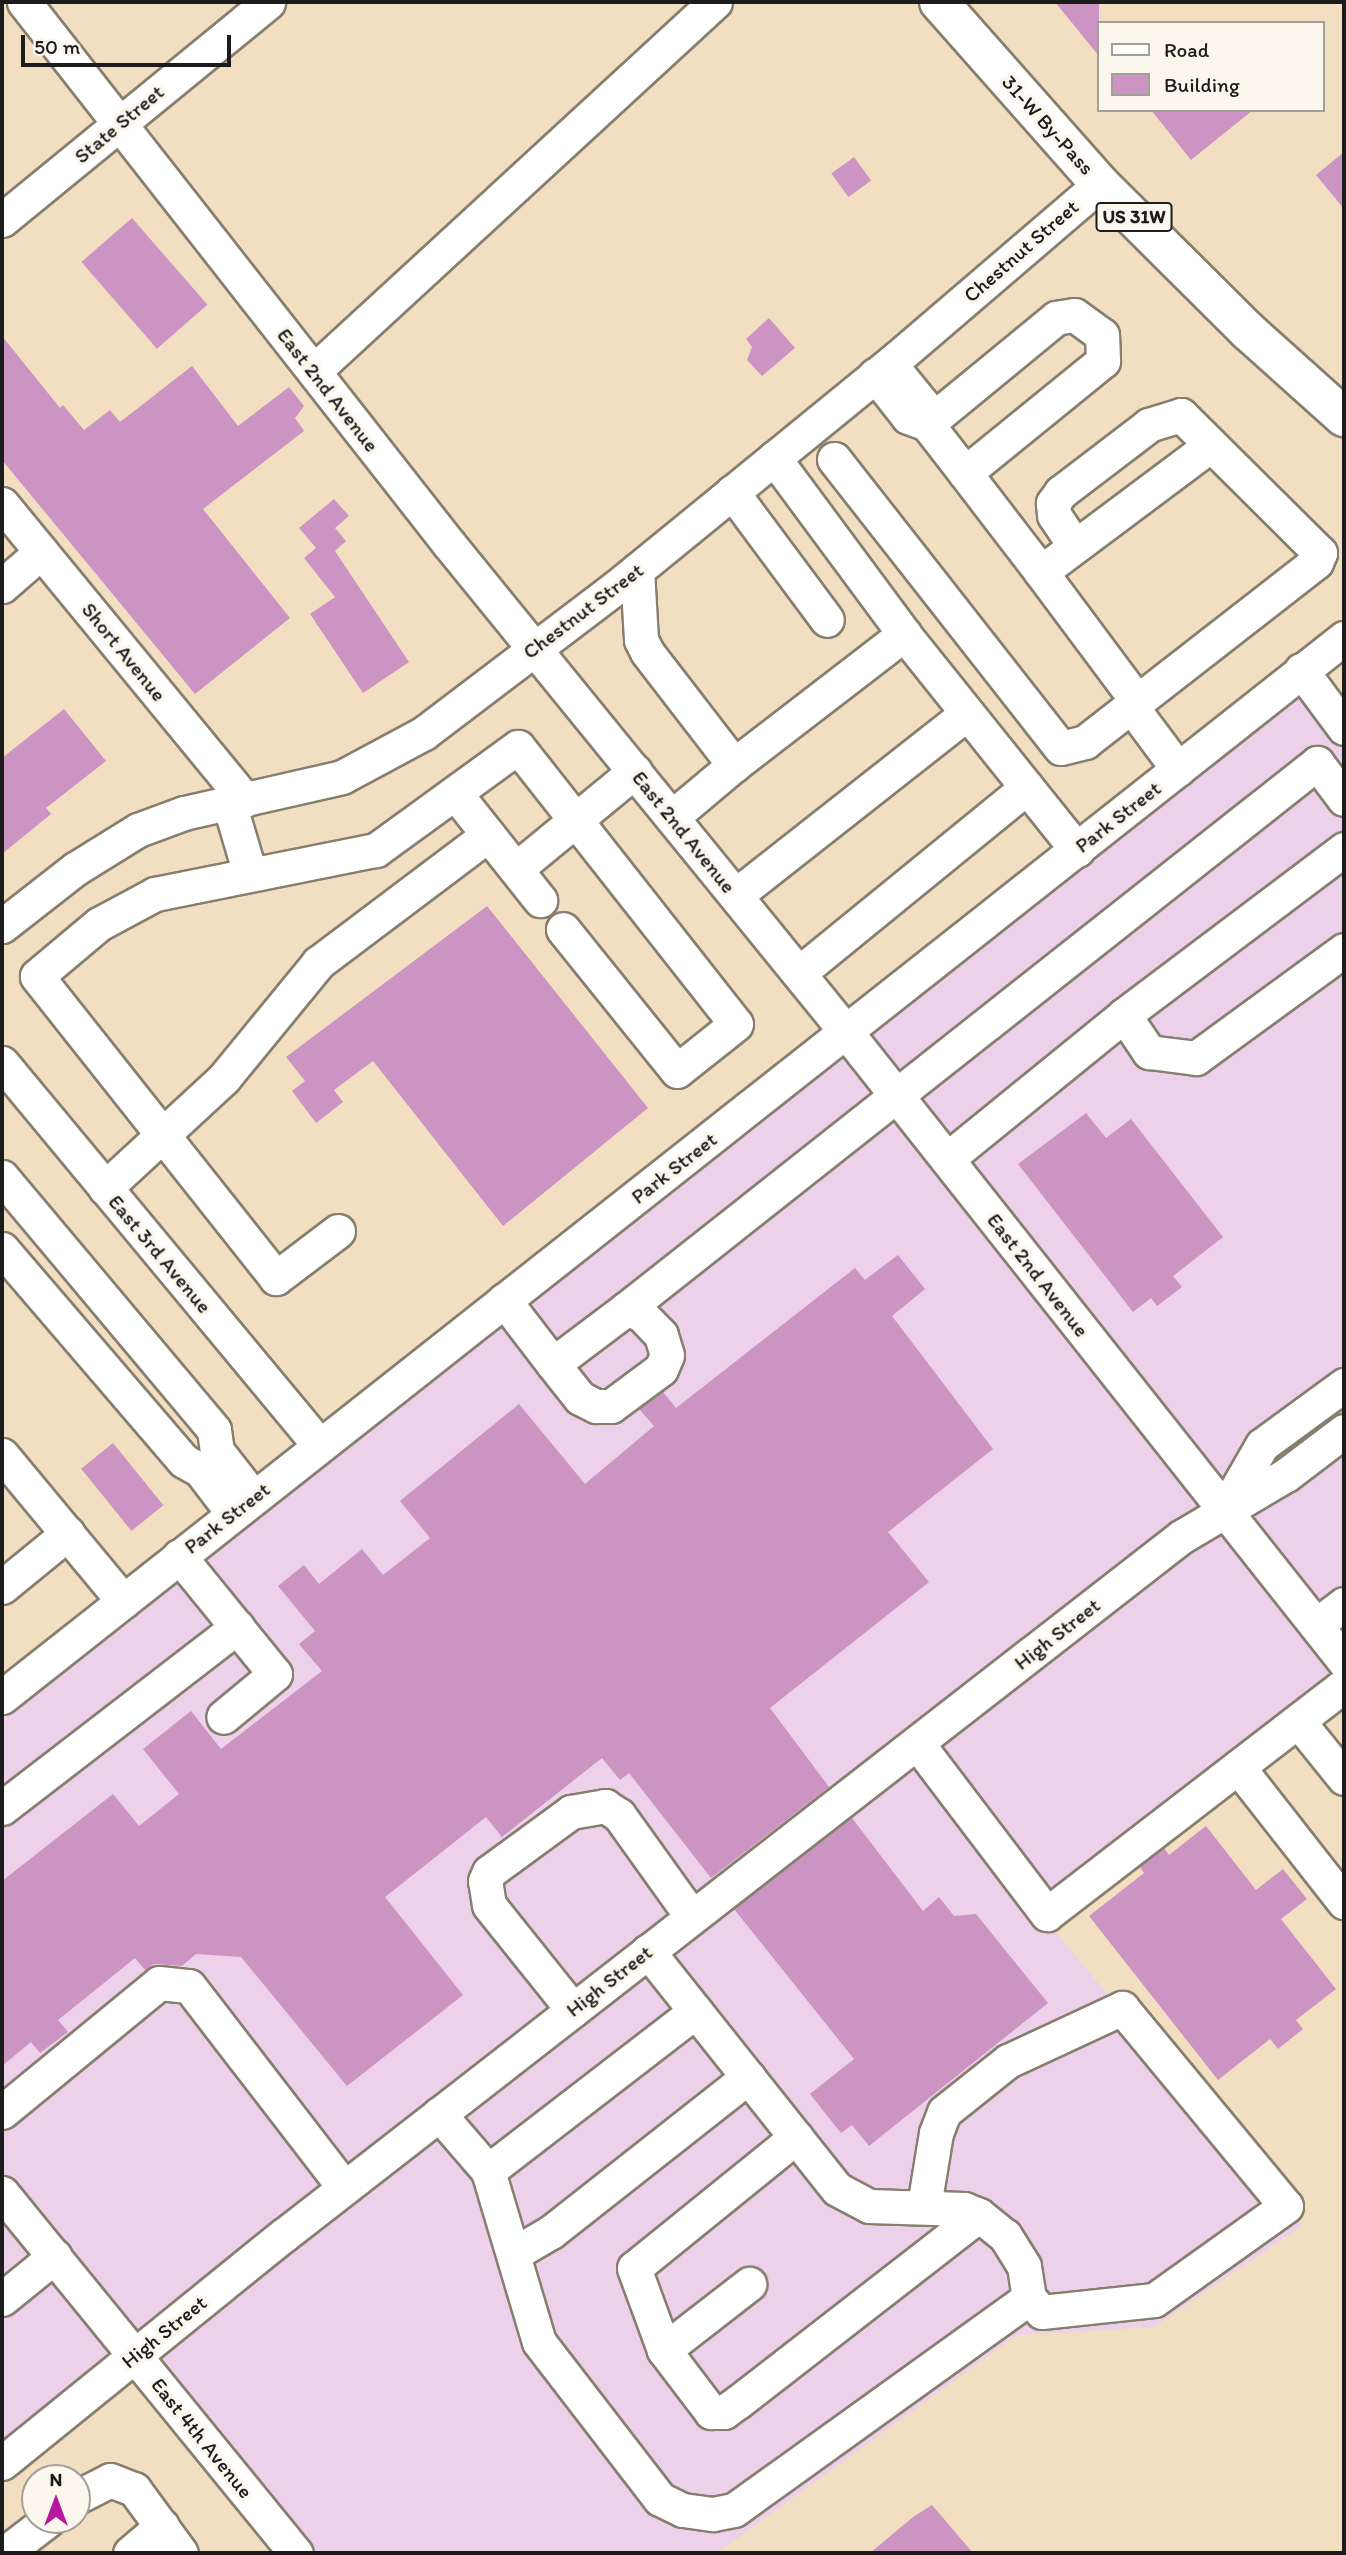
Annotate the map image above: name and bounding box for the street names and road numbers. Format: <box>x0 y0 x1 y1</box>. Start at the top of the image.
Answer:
street label: 31-W By-Pass <box>997 70 1099 180</box>
street label: State Street <box>69 79 169 169</box>
street label: Chestnut Street <box>959 194 1083 308</box>
road number: US 31W <box>1096 202 1172 232</box>
street label: East 2nd Avenue <box>272 324 384 456</box>
street label: Chestnut Street <box>518 558 648 664</box>
street label: Short Avenue <box>76 597 172 707</box>
street label: East 2nd Avenue <box>627 766 741 898</box>
street label: Park Street <box>1070 776 1166 858</box>
street label: Park Street <box>626 1127 722 1209</box>
street label: East 3rd Avenue <box>103 1190 217 1318</box>
street label: East 2nd Avenue <box>982 1209 1094 1341</box>
street label: Park Street <box>179 1477 275 1559</box>
street label: High Street <box>1009 1593 1105 1675</box>
street label: High Street <box>561 1940 657 2022</box>
street label: High Street <box>117 2290 211 2374</box>
street label: East 4th Avenue <box>146 2373 258 2503</box>

